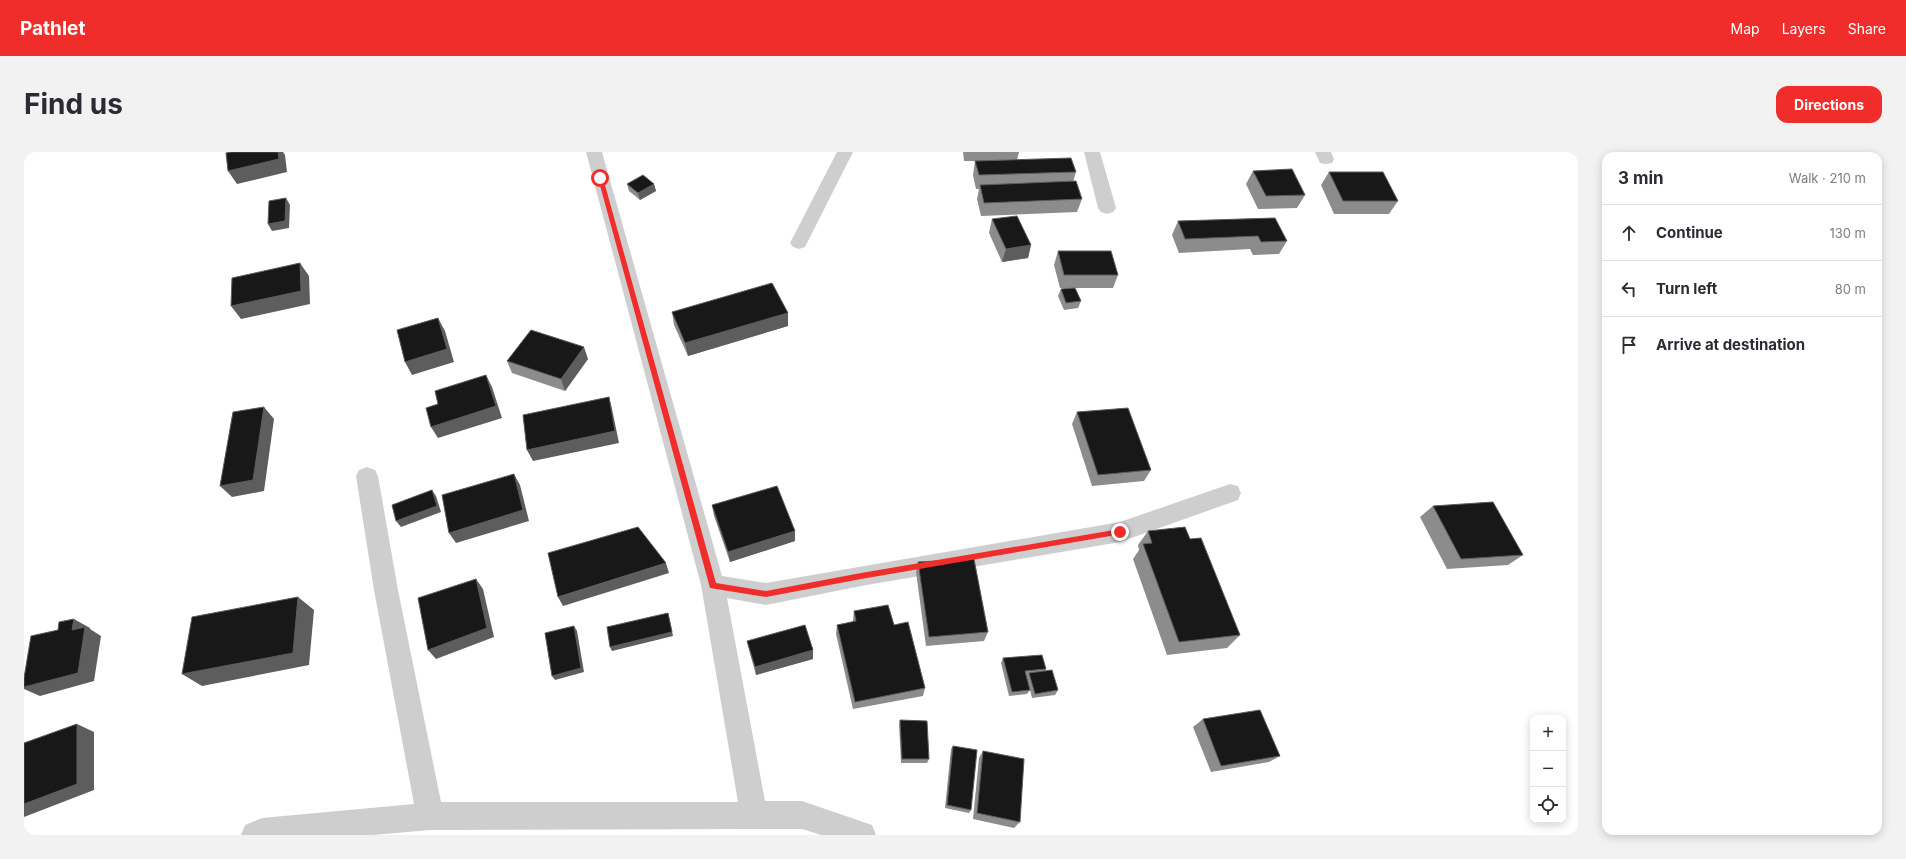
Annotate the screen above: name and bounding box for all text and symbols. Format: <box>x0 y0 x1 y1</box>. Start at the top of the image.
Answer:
text: Pathlet <box>20 17 85 40</box>
text: Map <box>1731 20 1760 37</box>
text: Layers <box>1782 20 1826 37</box>
text: Share <box>1848 20 1886 37</box>
button: Directions <box>1776 86 1882 123</box>
text: Find us <box>24 87 123 121</box>
text: 3 min <box>1618 168 1664 188</box>
route start <box>591 169 609 187</box>
text: Walk · 210 m <box>1789 170 1866 186</box>
icon: ahead <box>1618 222 1640 244</box>
text: Continue <box>1656 223 1723 242</box>
text: 130 m <box>1829 225 1866 241</box>
icon: left <box>1618 278 1640 300</box>
text: Turn left <box>1656 279 1717 298</box>
text: 80 m <box>1835 281 1866 297</box>
icon: arrive <box>1618 334 1640 356</box>
text: Arrive at destination <box>1656 335 1805 354</box>
route end <box>1111 523 1129 541</box>
map controls <box>1530 715 1566 823</box>
button: + <box>1530 715 1566 751</box>
button: − <box>1530 751 1566 787</box>
button: locate <box>1530 787 1566 823</box>

